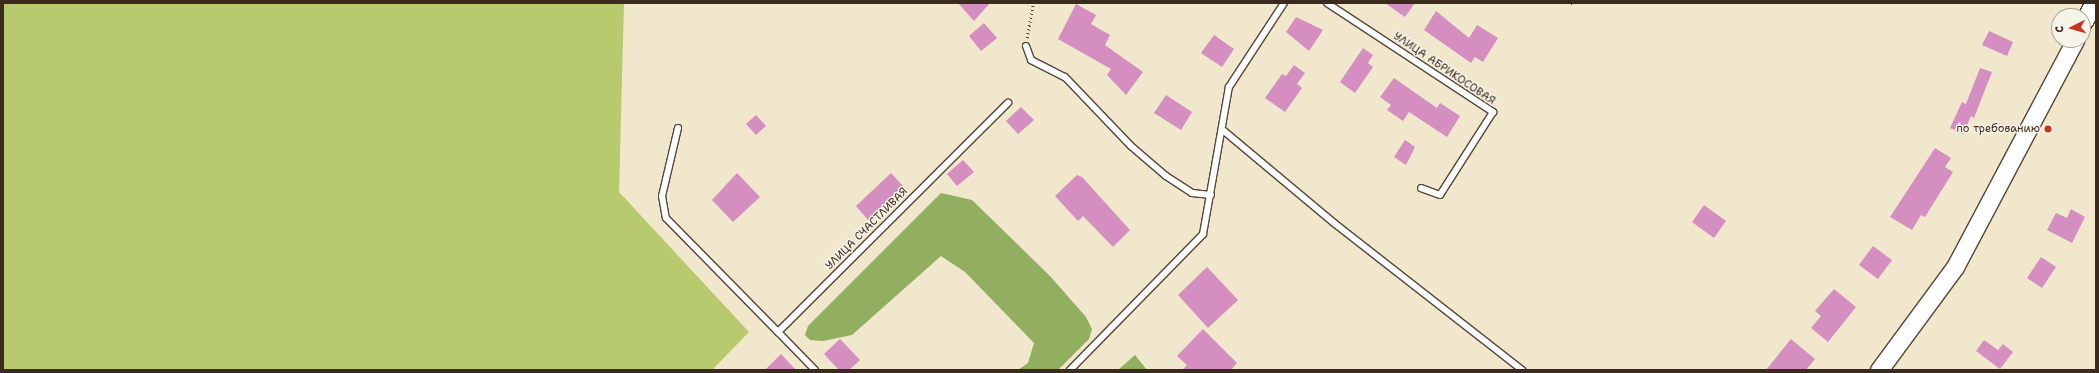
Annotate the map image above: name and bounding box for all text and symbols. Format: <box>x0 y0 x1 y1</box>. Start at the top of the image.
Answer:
north arrow <box>2051 8 2091 48</box>
text: С <box>2052 25 2067 33</box>
street label: УЛИЦА АБРИКОСОВАЯ <box>1390 30 1498 108</box>
place label: по требованию <box>1956 122 2040 136</box>
marker: по требованию <box>2043 124 2053 134</box>
street label: УЛИЦА СЧАСТЛИВАЯ <box>823 185 911 273</box>

